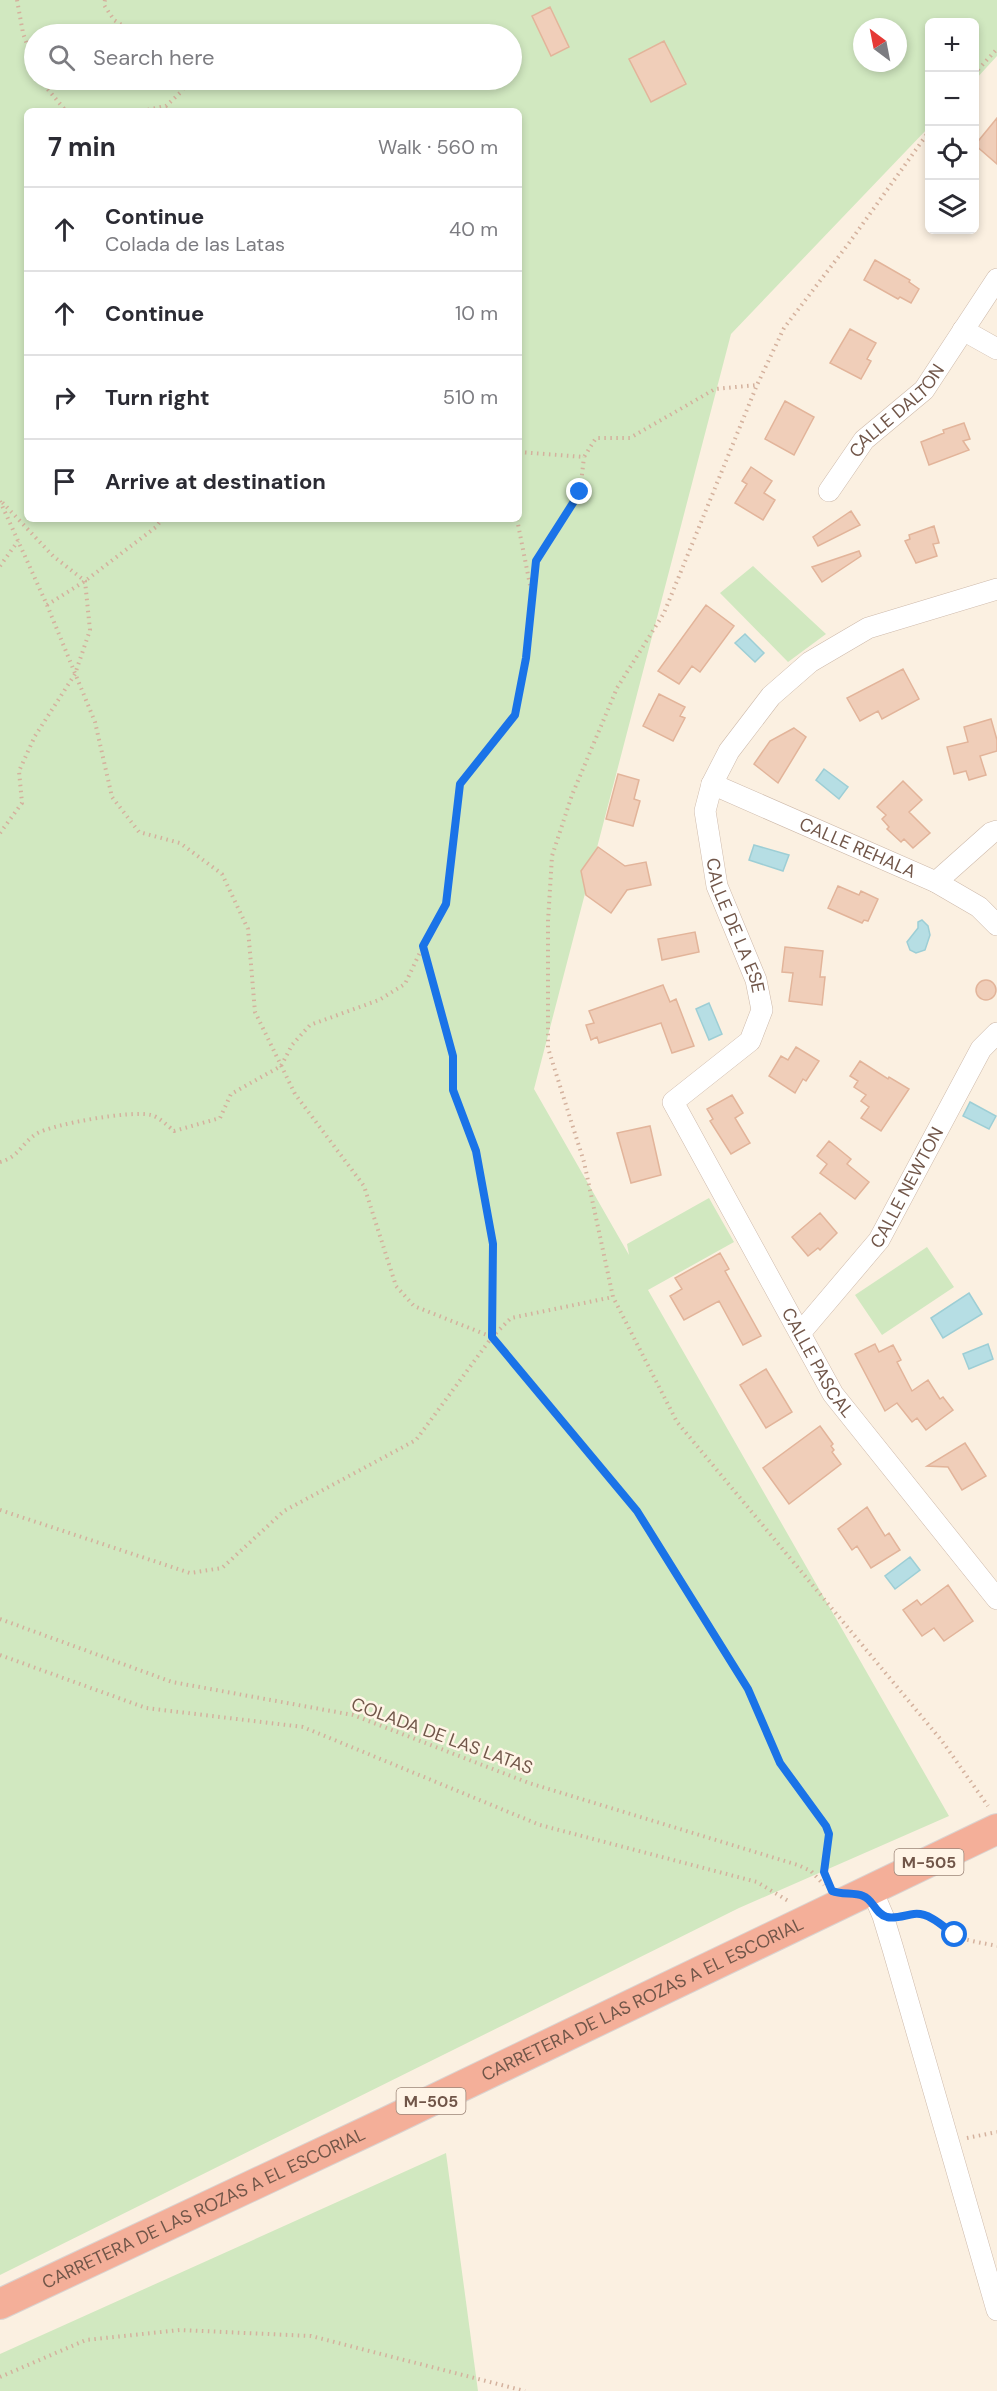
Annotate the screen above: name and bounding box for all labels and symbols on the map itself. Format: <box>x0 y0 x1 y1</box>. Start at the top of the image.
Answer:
north arrow <box>853 18 907 72</box>
street label: CALLE DALTON <box>844 359 950 462</box>
route end <box>566 478 592 504</box>
street label: CALLE REHALA <box>796 812 920 884</box>
street label: CALLE DE LA ESE <box>701 856 770 995</box>
street label: CALLE NEWTON <box>865 1123 949 1254</box>
street label: CALLE PASCAL <box>776 1303 859 1423</box>
street label: COLADA DE LAS LATAS <box>348 1692 536 1780</box>
road number: M-505 <box>894 1849 964 1875</box>
street label: CARRETERA DE LAS ROZAS A EL ESCORIAL <box>477 1912 807 2087</box>
route start <box>941 1921 967 1947</box>
road number: M-505 <box>396 2088 466 2114</box>
street label: CARRETERA DE LAS ROZAS A EL ESCORIAL <box>38 2122 369 2295</box>

